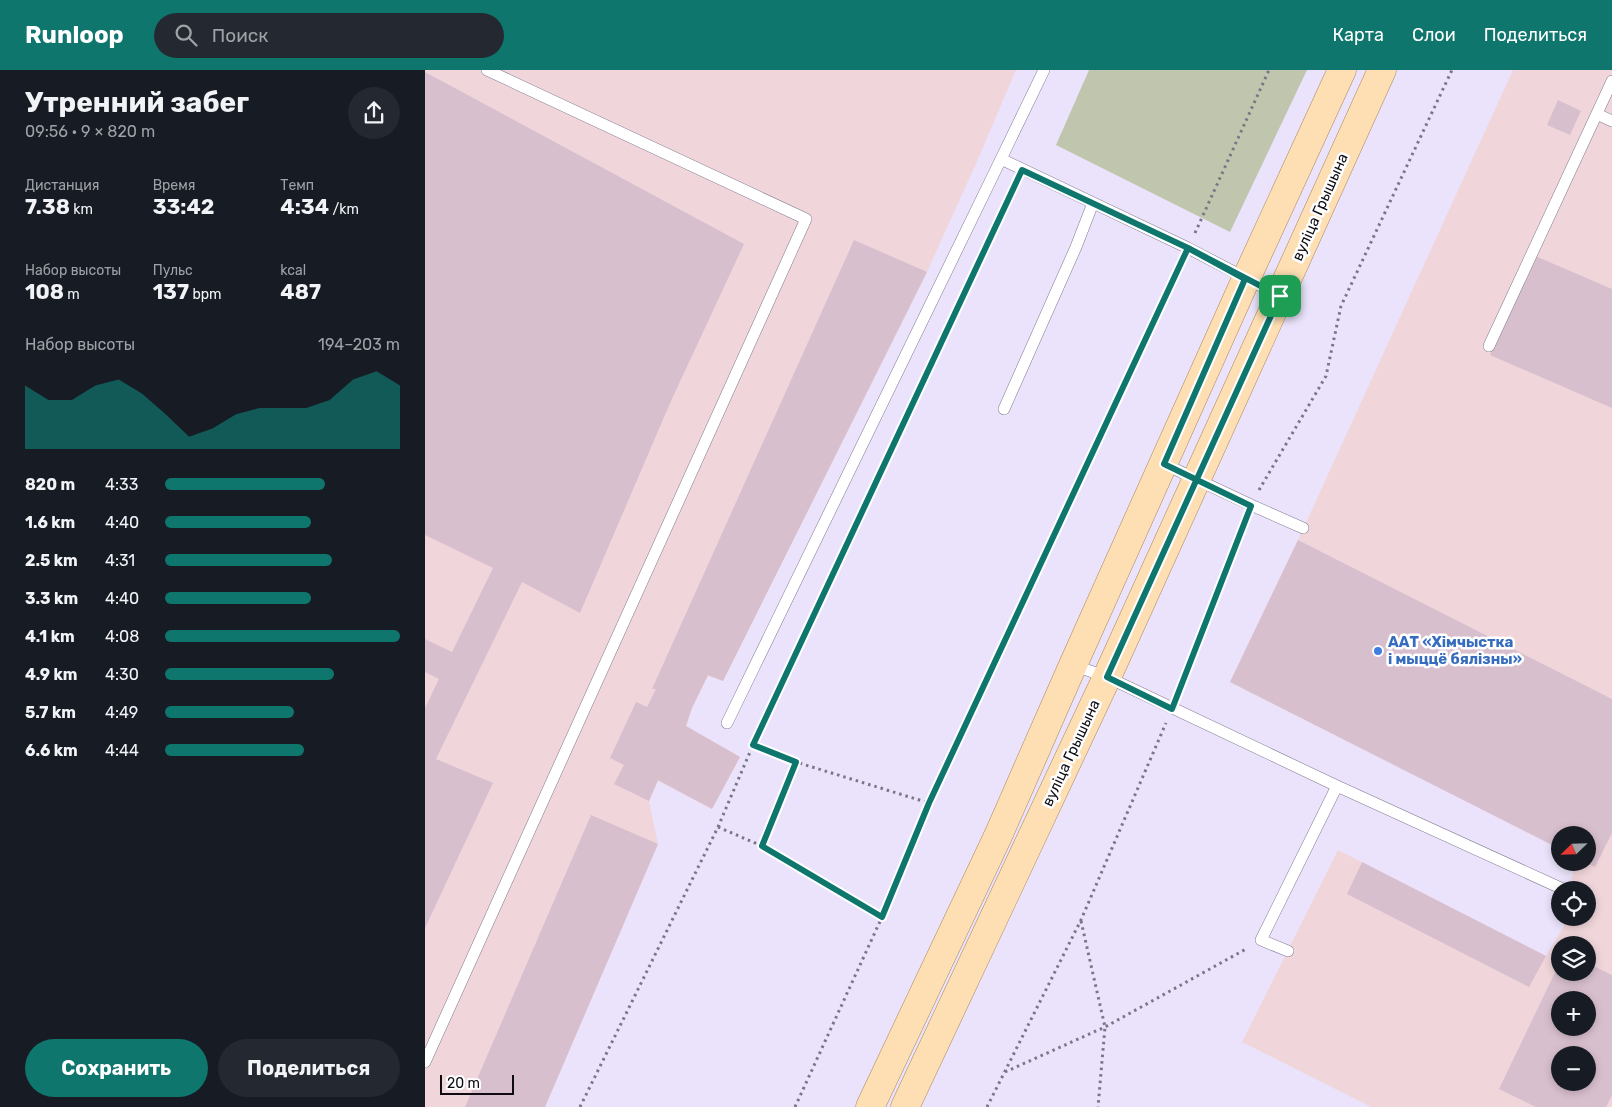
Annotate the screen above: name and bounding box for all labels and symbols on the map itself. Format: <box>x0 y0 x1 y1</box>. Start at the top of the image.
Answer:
street label: вуліца Грышына <box>1288 150 1352 264</box>
pin <box>1259 275 1301 317</box>
place label: ААТ «Хімчыстка і мыццё бялізны» <box>1388 633 1522 668</box>
marker: ААТ «Хімчыстка і мыццё бялізны» <box>1372 645 1384 657</box>
street label: вуліца Грышына <box>1038 697 1104 809</box>
north arrow <box>1551 826 1596 871</box>
scale bar <box>440 1072 514 1095</box>

